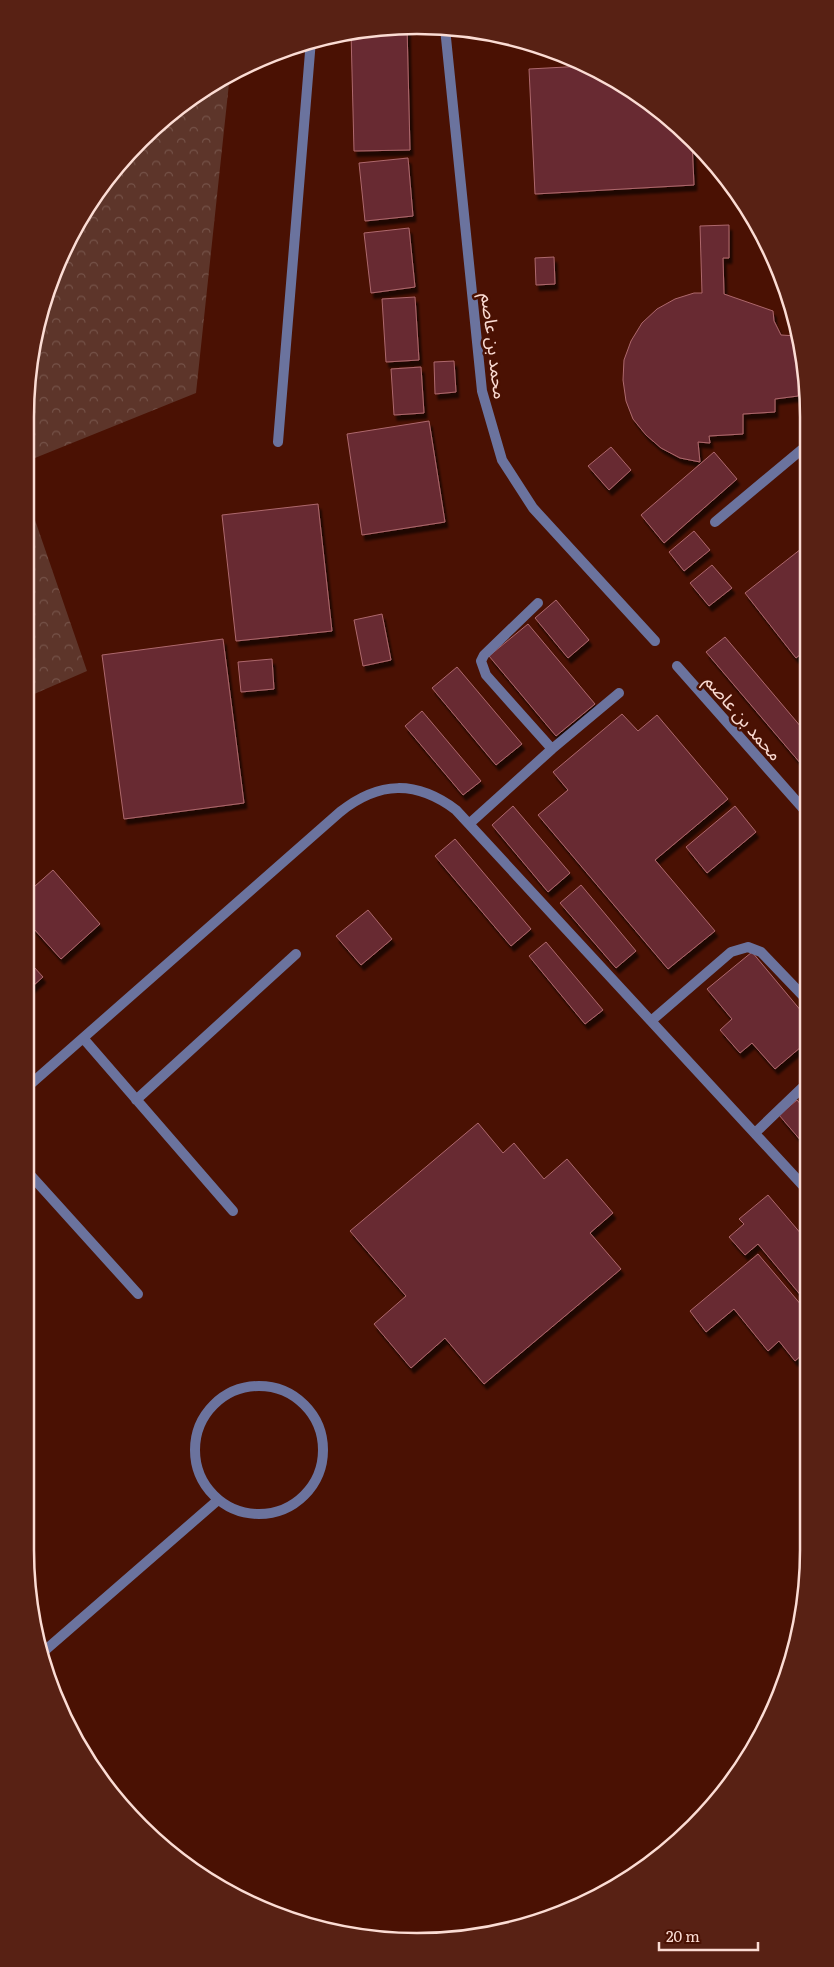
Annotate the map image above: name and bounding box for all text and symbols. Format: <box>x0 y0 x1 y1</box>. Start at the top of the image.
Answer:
street label: محمد بن عاصم <box>474 291 515 401</box>
street label: محمد بن عاصم <box>698 668 789 767</box>
scale bar <box>659 1920 758 1952</box>
text: 20 m <box>666 1924 700 1947</box>

